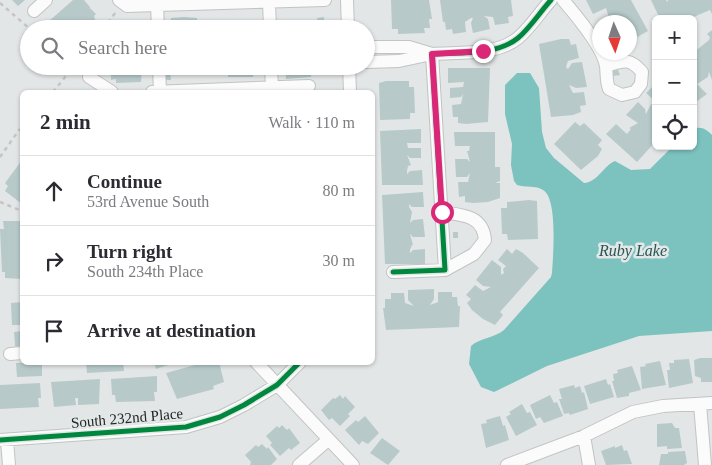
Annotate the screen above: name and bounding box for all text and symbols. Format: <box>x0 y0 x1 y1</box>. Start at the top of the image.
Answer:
north arrow <box>592 15 637 60</box>
map controls <box>652 15 697 150</box>
button: + <box>652 15 697 60</box>
search box <box>20 20 375 75</box>
icon: search <box>38 34 66 62</box>
text: Search here <box>78 37 167 58</box>
route end <box>472 40 495 63</box>
button: − <box>652 60 697 105</box>
button: locate <box>652 105 697 150</box>
text: 2 min <box>40 110 91 134</box>
text: Walk · 110 m <box>268 114 355 131</box>
text: Continue <box>87 171 162 192</box>
icon: ahead <box>40 177 68 205</box>
text: 80 m <box>323 182 355 199</box>
text: 53rd Avenue South <box>87 193 209 210</box>
route start <box>431 201 454 224</box>
text: Turn right <box>87 241 172 262</box>
water label: Ruby Lake <box>598 242 667 260</box>
icon: right <box>40 247 68 275</box>
text: 30 m <box>323 252 355 269</box>
text: South 234th Place <box>87 263 203 280</box>
icon: arrive <box>40 317 68 345</box>
text: Arrive at destination <box>87 320 256 341</box>
street label: South 232nd Place <box>70 405 184 431</box>

